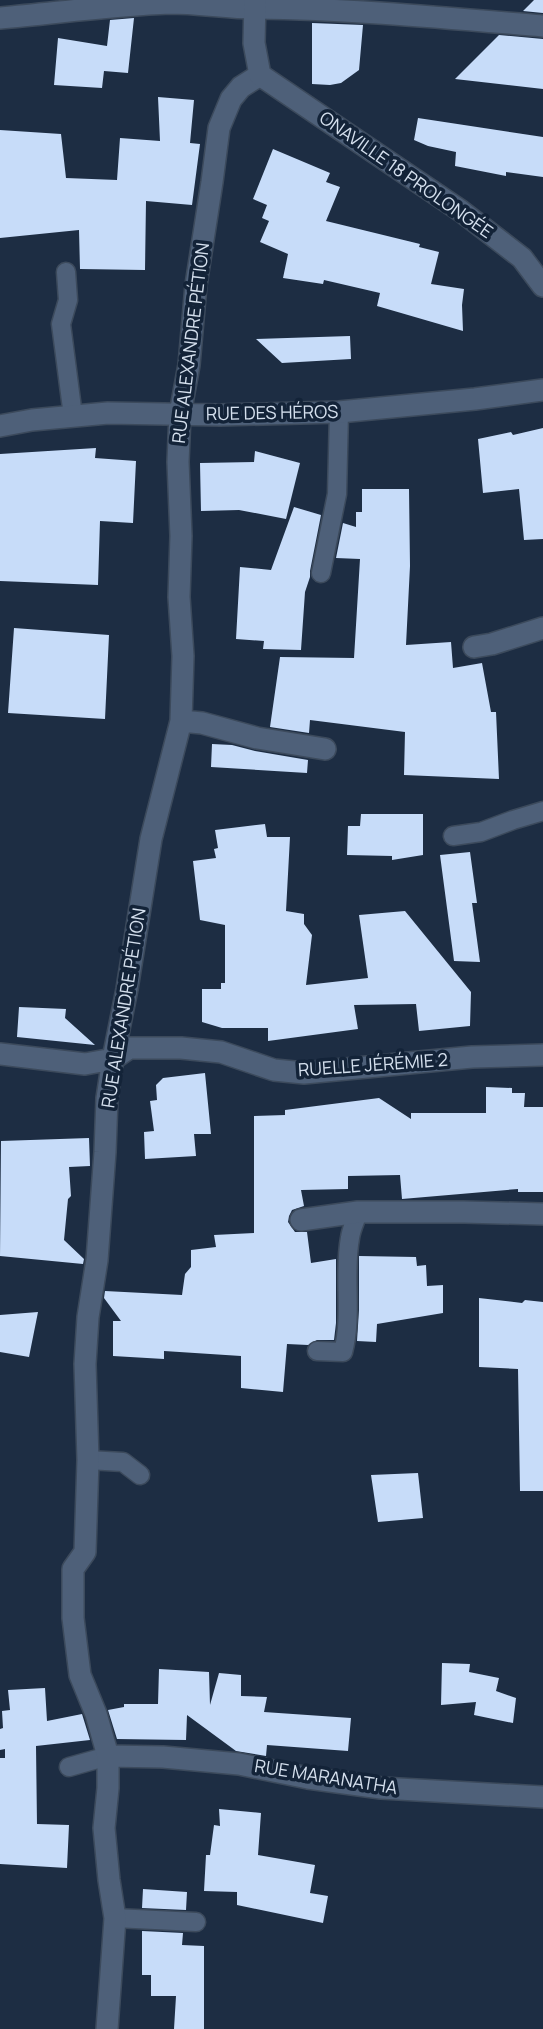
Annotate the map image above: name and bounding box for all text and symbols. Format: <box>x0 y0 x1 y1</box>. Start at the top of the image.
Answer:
street label: ONAVILLE 18 PROLONGÉE <box>315 105 498 243</box>
street label: RUE ALEXANDRE PÉTION <box>166 241 214 445</box>
street label: RUE DES HÉROS <box>206 399 338 425</box>
street label: RUE ALEXANDRE PÉTION <box>95 906 151 1110</box>
street label: RUELLE JÉRÉMIE 2 <box>297 1047 449 1081</box>
street label: RUE MARANATHA <box>253 1753 400 1799</box>

